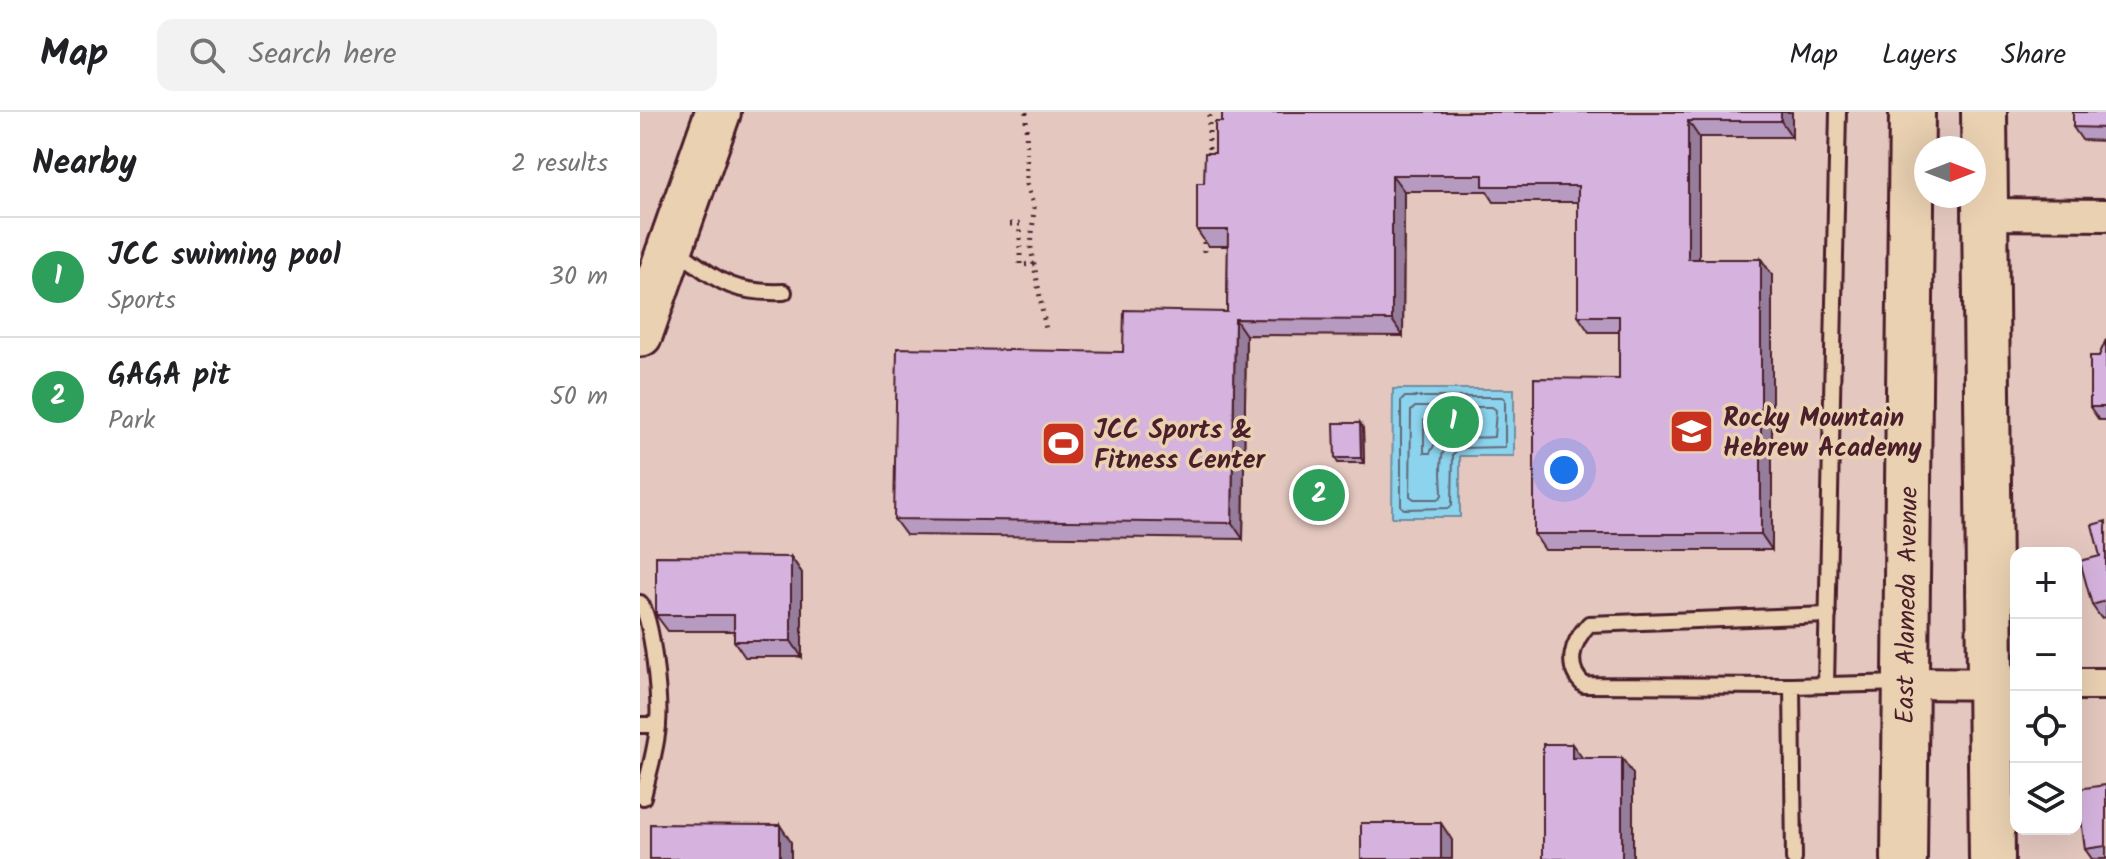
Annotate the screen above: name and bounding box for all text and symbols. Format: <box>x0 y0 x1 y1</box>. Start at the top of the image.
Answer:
search box <box>157 19 717 91</box>
text: Map <box>40 25 109 85</box>
text: Search here <box>249 31 396 79</box>
icon: search <box>185 33 229 77</box>
text: Map <box>1789 33 1838 78</box>
text: Layers <box>1882 33 1957 78</box>
text: Share <box>2001 33 2066 78</box>
north arrow <box>1914 136 1986 208</box>
text: Nearby <box>32 137 137 191</box>
text: 2 results <box>511 143 608 185</box>
text: JCC swiming pool <box>108 232 341 280</box>
text: 1 <box>54 256 62 298</box>
text: 30 m <box>549 256 608 298</box>
text: Sports <box>108 280 176 322</box>
text: GAGA pit <box>108 352 231 400</box>
text: 2 <box>50 376 66 418</box>
text: 50 m <box>550 376 608 418</box>
pin: 1 <box>1427 392 1479 452</box>
place label: Rocky Mountain Hebrew Academy <box>1723 398 1922 470</box>
text: Park <box>108 400 155 442</box>
school or university icon: Rocky Mountain Hebrew Academy <box>1668 408 1716 456</box>
place label: JCC Sports & Fitness Center <box>1094 410 1267 482</box>
sports icon: JCC Sports & Fitness Center <box>1039 420 1087 468</box>
your location <box>1544 450 1584 490</box>
pin: 2 <box>1293 465 1345 525</box>
street label: East Alameda Avenue <box>1885 485 1931 724</box>
map controls <box>2010 547 2082 835</box>
button: + <box>2010 547 2082 619</box>
button: − <box>2010 619 2082 691</box>
button: locate <box>2010 691 2082 763</box>
button: layers <box>2010 763 2082 835</box>

